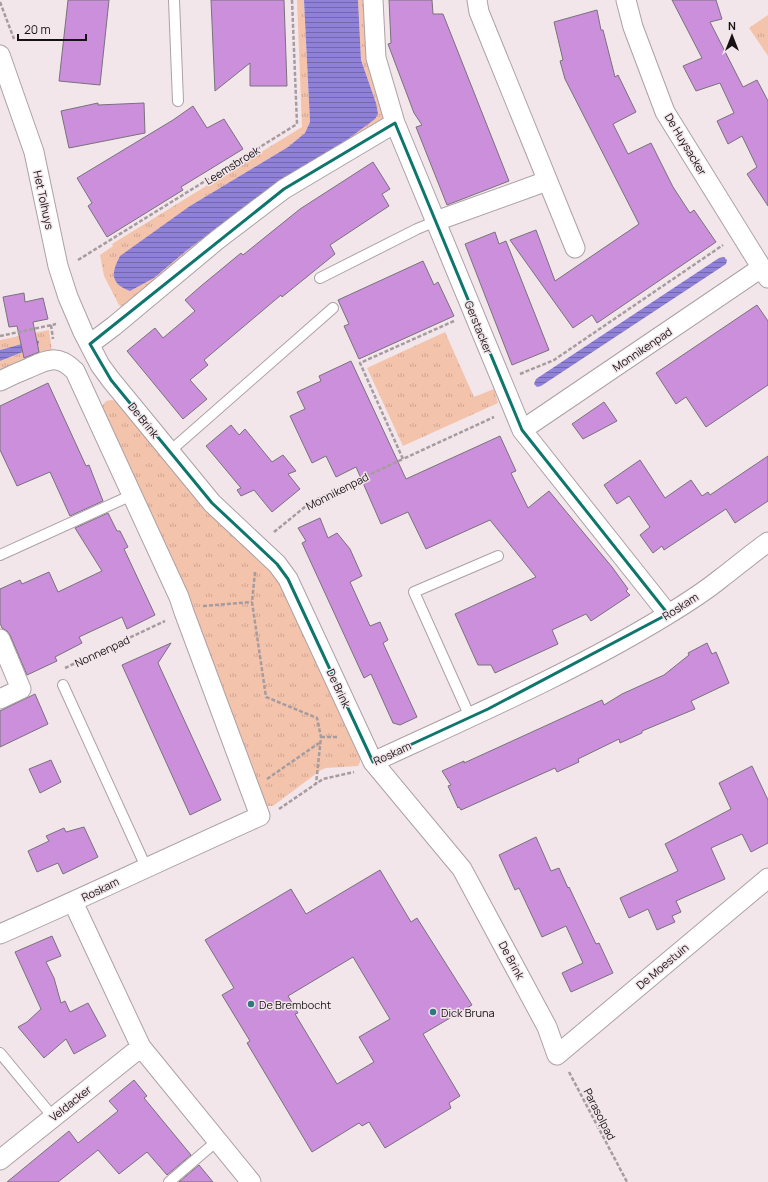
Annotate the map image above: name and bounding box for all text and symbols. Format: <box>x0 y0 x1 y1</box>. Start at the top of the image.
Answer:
scale bar <box>18 16 86 42</box>
north arrow <box>712 16 752 56</box>
text: N <box>728 18 736 33</box>
text: 20 m <box>24 21 51 38</box>
street label: De Huysacker <box>662 110 710 178</box>
street label: Leemsbroek <box>202 142 263 188</box>
street label: Het Tolhuys <box>30 169 58 231</box>
street label: Gerstacker <box>462 298 496 356</box>
street label: Monnikenpad <box>609 324 675 374</box>
street label: De Brink <box>125 399 163 441</box>
street label: Monnikenpad <box>303 469 371 513</box>
street label: Roskam <box>659 589 701 623</box>
street label: Nonnenpad <box>72 632 132 670</box>
street label: De Brink <box>323 666 355 710</box>
street label: Roskam <box>371 738 413 768</box>
street label: Roskam <box>79 873 121 905</box>
street label: De Brink <box>496 938 529 982</box>
street label: De Moestuin <box>633 940 691 992</box>
place label: De Brembocht <box>259 997 331 1012</box>
marker: De Brembocht <box>246 999 256 1009</box>
place label: Dick Bruna <box>441 1005 495 1020</box>
marker: Dick Bruna <box>428 1007 438 1017</box>
street label: Veldacker <box>46 1082 94 1124</box>
street label: Parasolpad <box>581 1085 619 1143</box>

